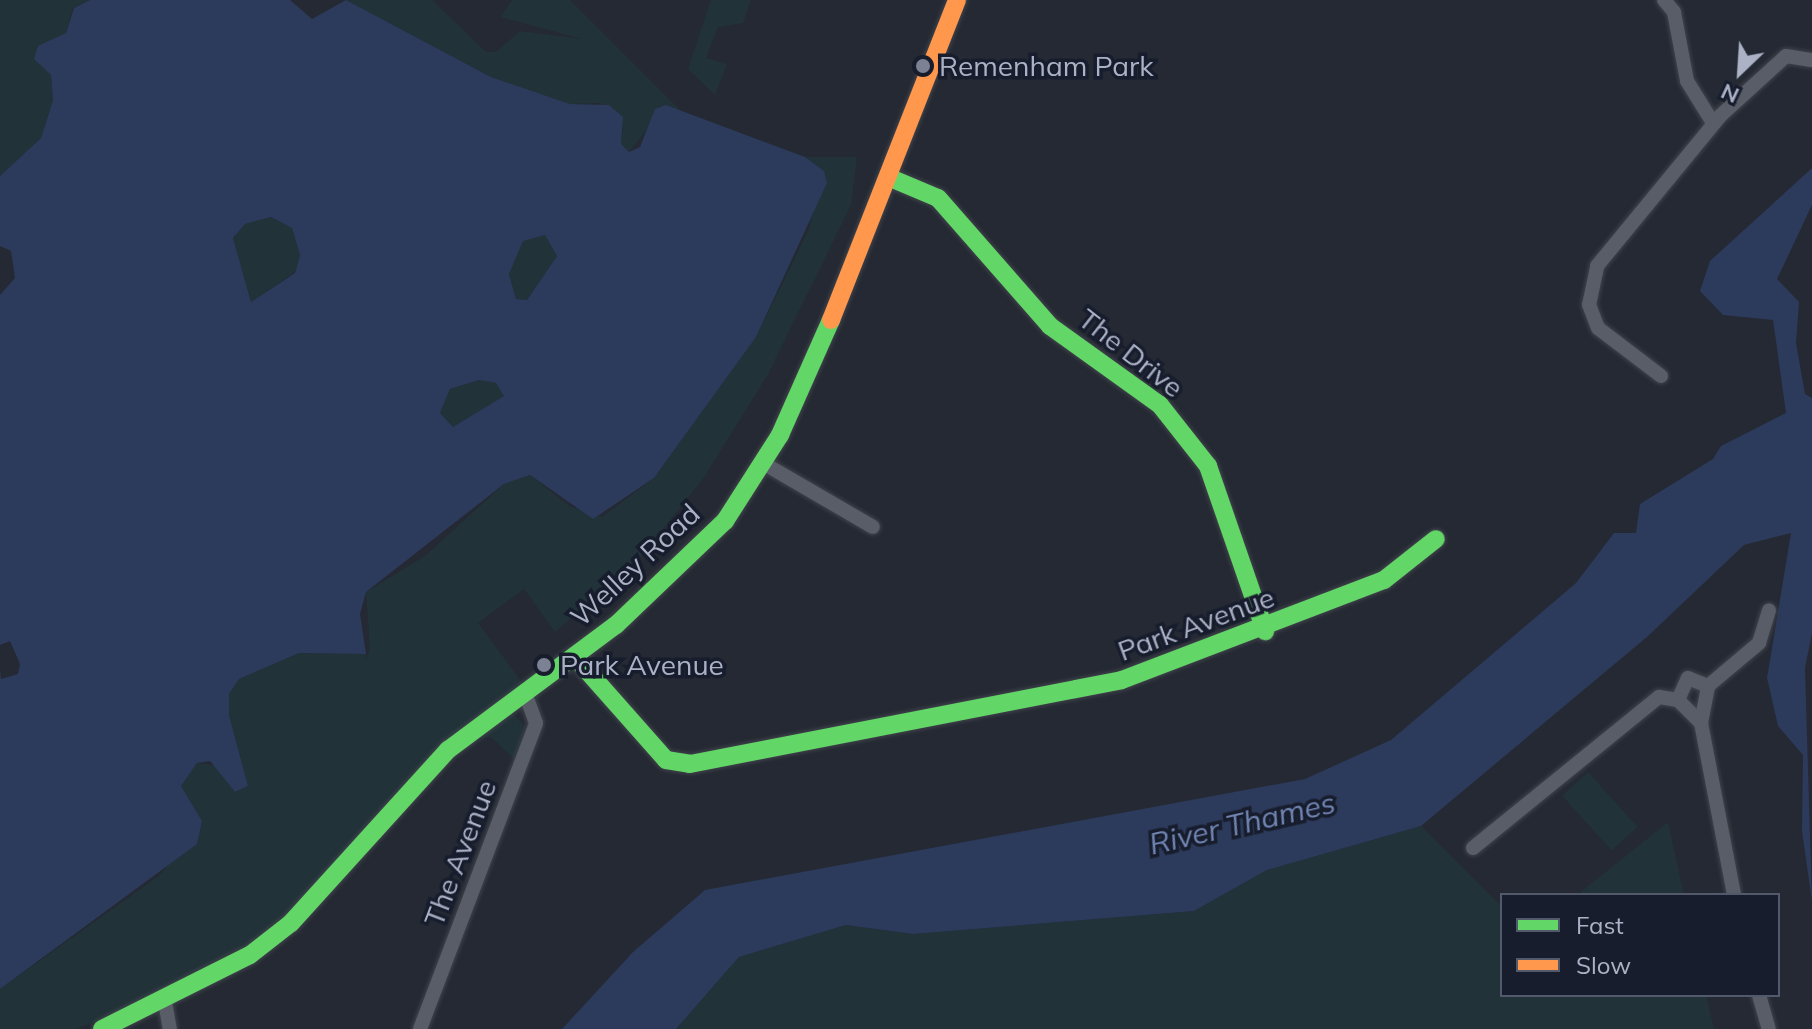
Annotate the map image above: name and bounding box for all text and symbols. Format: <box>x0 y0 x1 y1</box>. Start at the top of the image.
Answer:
north arrow <box>1700 32 1780 112</box>
place label: Remenham Park <box>939 49 1154 83</box>
marker: Remenham Park <box>914 57 932 75</box>
text: N <box>1716 78 1743 110</box>
street label: The Drive <box>1072 302 1190 404</box>
street label: Welley Road <box>564 497 706 633</box>
street label: Park Avenue <box>1113 580 1279 668</box>
place label: Park Avenue <box>560 648 724 682</box>
marker: Park Avenue <box>535 656 553 674</box>
street label: The Avenue <box>417 775 503 931</box>
water label: River Thames <box>1145 784 1339 862</box>
legend <box>1500 893 1780 997</box>
text: Fast <box>1576 910 1624 940</box>
text: Slow <box>1576 950 1631 980</box>

